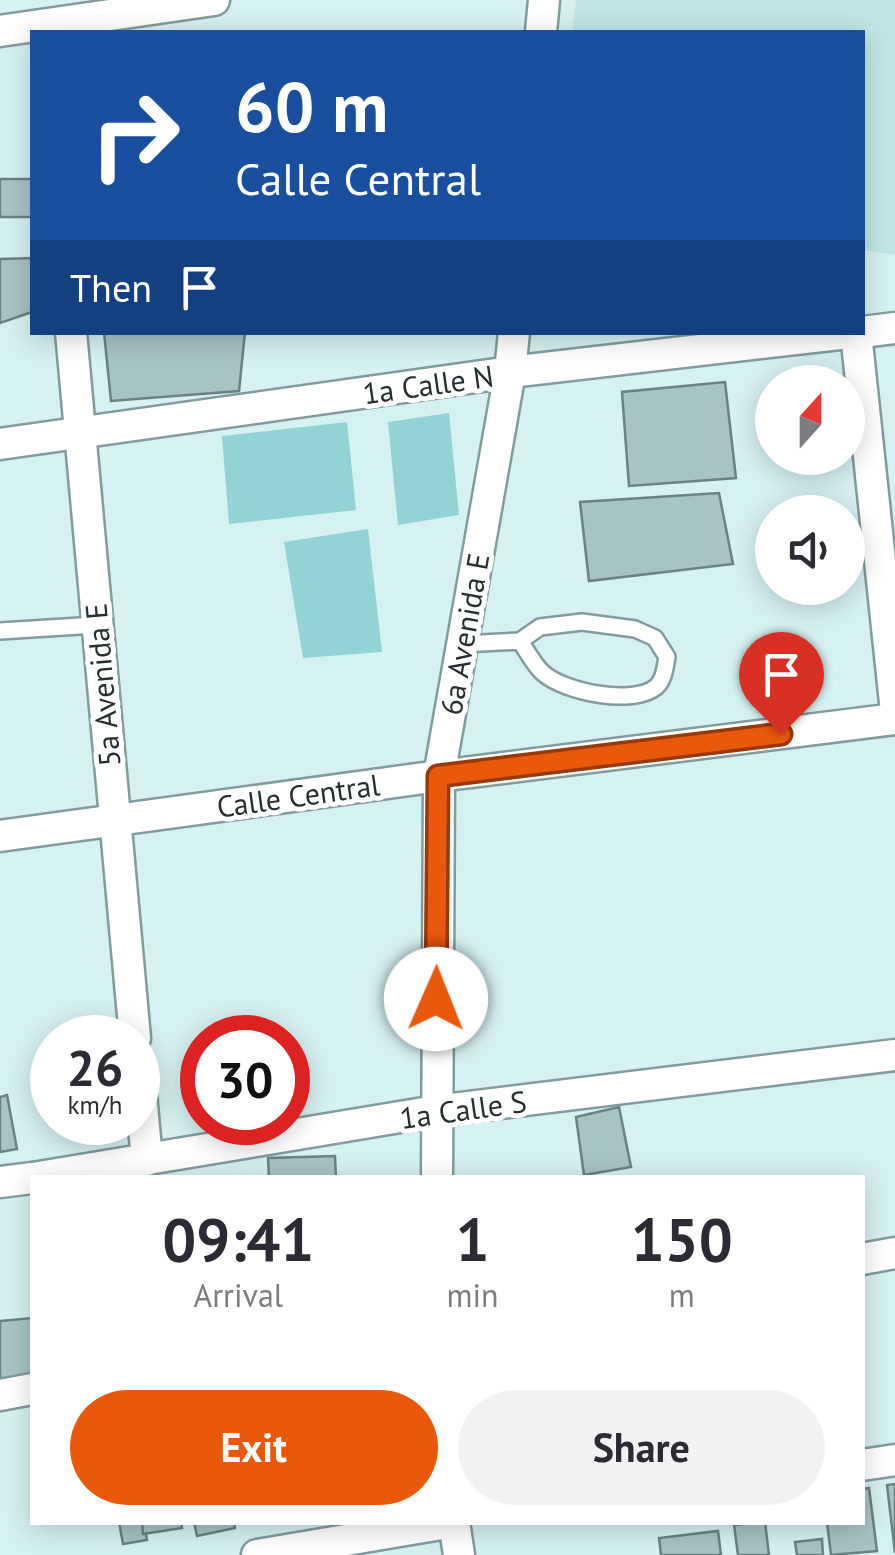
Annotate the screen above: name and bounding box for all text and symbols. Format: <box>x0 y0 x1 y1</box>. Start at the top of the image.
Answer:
text: 60 m <box>235 61 388 151</box>
icon: right <box>70 70 200 200</box>
text: Calle Central <box>235 149 481 207</box>
icon: arrive <box>172 260 227 315</box>
text: Then <box>70 263 152 312</box>
street label: 1a Calle N <box>360 356 496 412</box>
north arrow <box>755 365 865 475</box>
map controls <box>755 365 865 605</box>
button: sound <box>755 495 865 605</box>
street label: 6a Avenida E <box>431 550 497 718</box>
street label: 5a Avenida E <box>75 602 129 768</box>
pin <box>739 632 824 735</box>
icon: arrive <box>754 647 809 702</box>
street label: Calle Central <box>214 764 382 826</box>
position arrow <box>384 947 488 1051</box>
speed limit sign: 30 <box>180 1015 310 1145</box>
text: 26 <box>67 1035 123 1100</box>
street label: 1a Calle S <box>397 1081 529 1137</box>
text: km/h <box>68 1089 122 1121</box>
text: 09:41 <box>162 1200 314 1278</box>
text: 1 <box>456 1200 490 1278</box>
text: 150 <box>631 1200 733 1278</box>
text: Arrival <box>193 1274 283 1316</box>
text: min <box>447 1274 499 1316</box>
text: m <box>669 1274 695 1316</box>
button: Exit <box>70 1390 438 1505</box>
button: Share <box>458 1390 825 1505</box>

